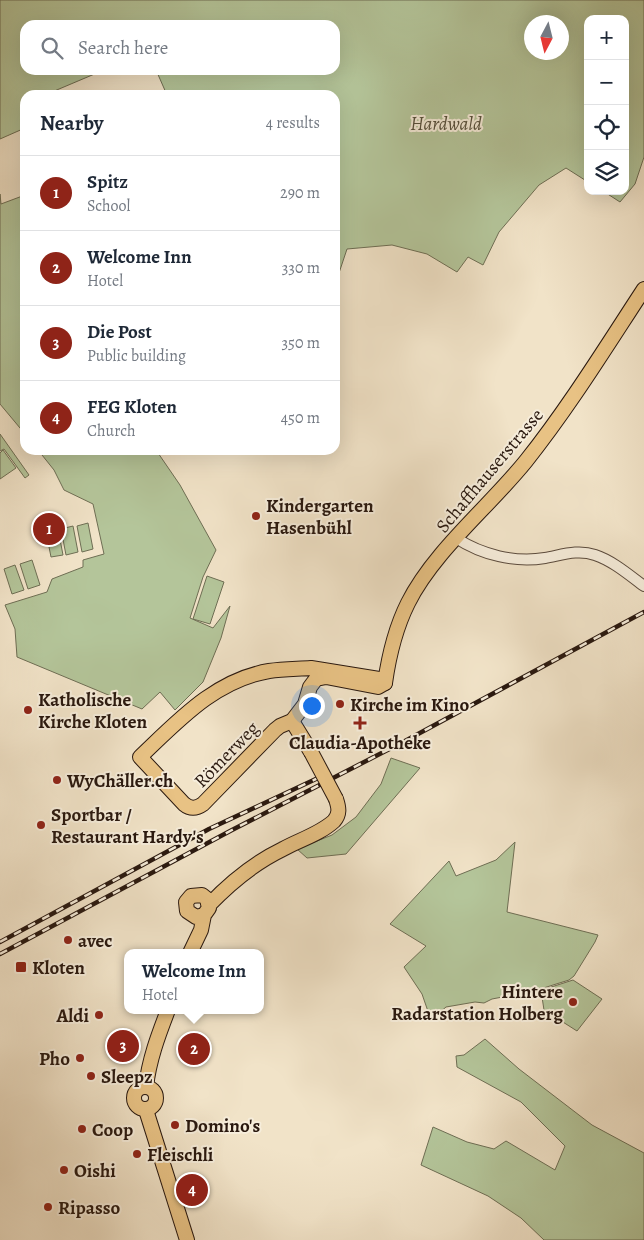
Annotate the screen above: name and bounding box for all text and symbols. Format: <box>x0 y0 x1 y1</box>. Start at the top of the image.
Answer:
north arrow <box>524 15 569 60</box>
map controls <box>584 15 629 195</box>
button: + <box>584 15 629 60</box>
search box <box>20 20 340 75</box>
icon: search <box>38 34 66 62</box>
text: Search here <box>78 35 168 61</box>
button: − <box>584 60 629 105</box>
button: locate <box>584 105 629 150</box>
text: Nearby <box>40 109 103 137</box>
park label: Hardwald <box>410 111 482 137</box>
text: 4 results <box>266 112 320 134</box>
button: layers <box>584 150 629 195</box>
text: Spitz <box>87 169 128 195</box>
text: 1 <box>53 182 59 204</box>
text: 290 m <box>280 182 320 204</box>
text: School <box>87 195 130 217</box>
text: Welcome Inn <box>87 244 192 270</box>
text: 2 <box>52 257 60 279</box>
text: 330 m <box>282 257 320 279</box>
text: Hotel <box>87 270 123 292</box>
text: Die Post <box>87 319 152 345</box>
text: 3 <box>53 332 59 354</box>
text: 350 m <box>281 332 320 354</box>
text: Public building <box>87 345 186 367</box>
text: FEG Kloten <box>87 394 177 420</box>
street label: Schaffhauserstrasse <box>430 403 550 538</box>
text: 4 <box>52 407 60 429</box>
text: 450 m <box>281 407 320 429</box>
text: Church <box>87 420 136 442</box>
place label: Kindergarten Hasenbühl <box>266 493 374 541</box>
pin: 1 <box>33 510 65 548</box>
marker: Kindergarten Hasenbühl <box>250 510 262 522</box>
place label: Katholische Kirche Kloten <box>38 687 147 735</box>
place label: Kirche im Kino <box>350 692 469 718</box>
your location <box>299 693 325 719</box>
marker: Kirche im Kino <box>334 698 346 710</box>
marker: Katholische Kirche Kloten <box>22 704 34 716</box>
street label: Römerweg <box>188 715 265 794</box>
marker: Claudia-Apotheke <box>354 717 366 729</box>
place label: Claudia-Apotheke <box>289 730 431 756</box>
place label: WyChäller.ch <box>66 768 173 794</box>
marker: WyChäller.ch <box>51 774 63 786</box>
place label: Sportbar / Restaurant Hardy's <box>51 802 204 850</box>
marker: Sportbar / Restaurant Hardy's <box>35 819 47 831</box>
place label: avec <box>78 928 112 954</box>
marker: avec <box>62 934 74 946</box>
popup <box>124 949 264 1014</box>
place label: Kloten <box>32 955 85 981</box>
text: Welcome Inn <box>142 958 246 984</box>
marker: Kloten <box>14 960 28 974</box>
place label: Hintere Radarstation Holberg <box>391 979 563 1027</box>
text: Hotel <box>142 984 178 1006</box>
marker: Hintere Radarstation Holberg <box>567 996 579 1008</box>
place label: Aldi <box>55 1003 89 1029</box>
marker: Aldi <box>93 1009 105 1021</box>
pin: 3 <box>107 1027 139 1065</box>
pin: 2 <box>178 1030 210 1068</box>
place label: Pho <box>39 1046 70 1072</box>
marker: Pho <box>74 1052 86 1064</box>
place label: Sleepz <box>101 1064 153 1090</box>
marker: Sleepz <box>85 1070 97 1082</box>
place label: Domino's <box>185 1113 260 1139</box>
place label: Coop <box>92 1117 133 1143</box>
marker: Domino's <box>169 1119 181 1131</box>
marker: Coop <box>76 1123 88 1135</box>
place label: Fleischli <box>147 1142 214 1168</box>
marker: Fleischli <box>131 1148 143 1160</box>
place label: Oishi <box>74 1158 116 1184</box>
marker: Oishi <box>58 1164 70 1176</box>
pin: 4 <box>176 1171 208 1209</box>
place label: Ripasso <box>58 1195 121 1221</box>
marker: Ripasso <box>42 1201 54 1213</box>

